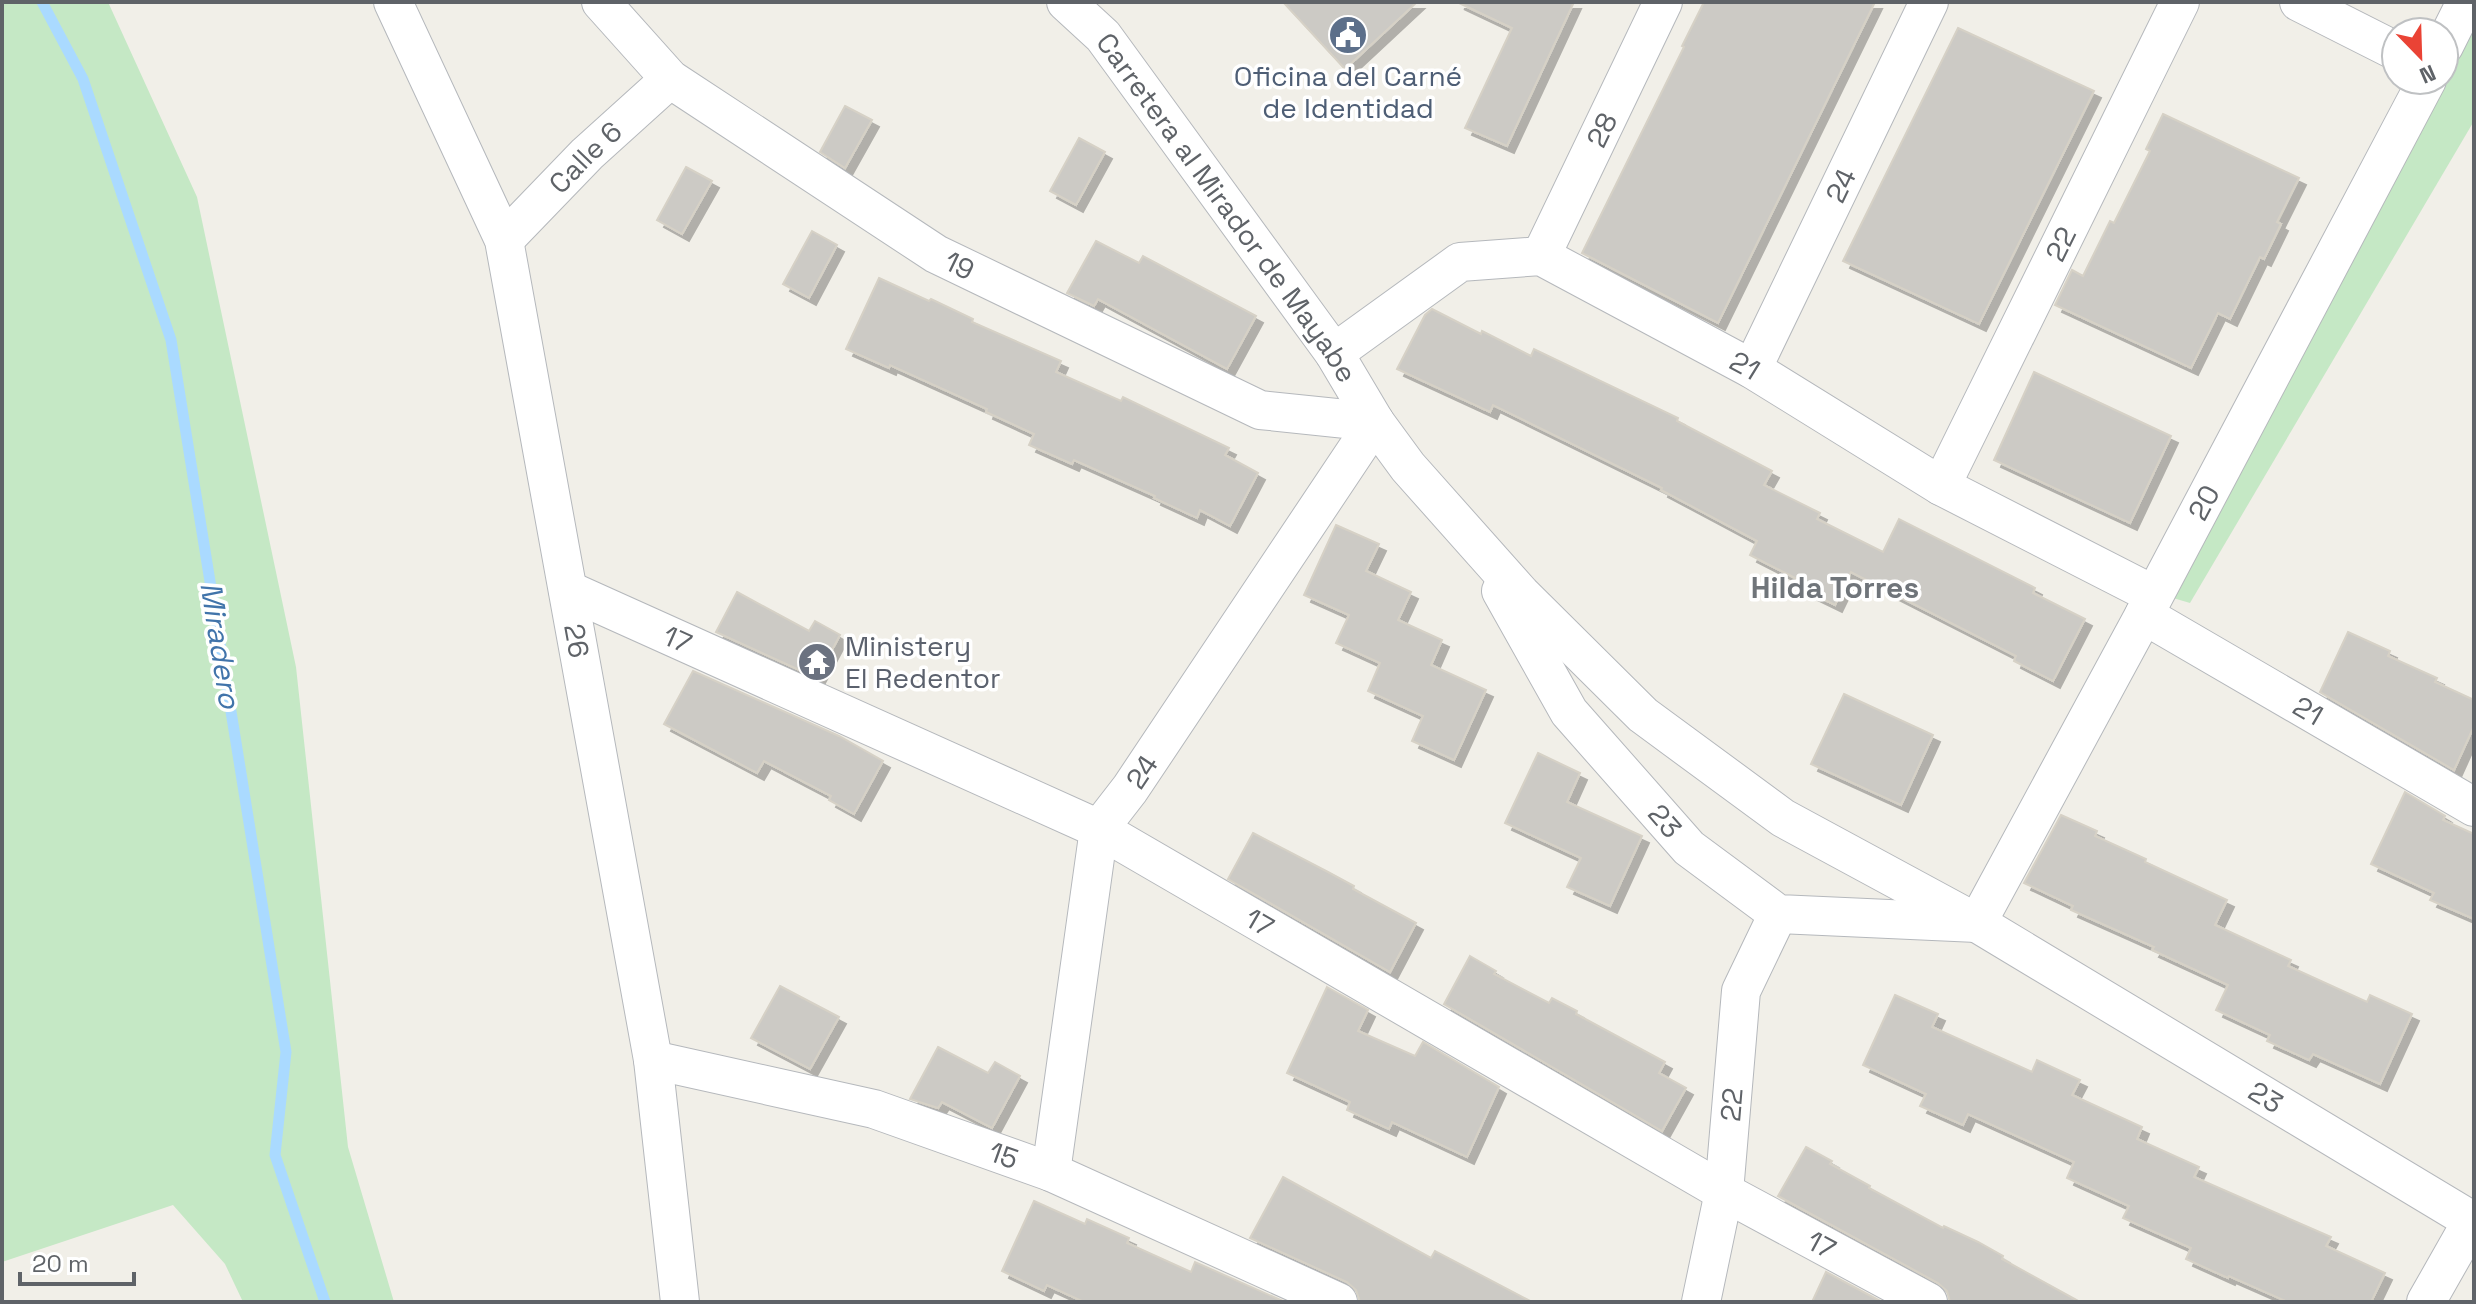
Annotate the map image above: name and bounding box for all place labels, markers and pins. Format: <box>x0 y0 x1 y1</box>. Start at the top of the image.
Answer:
public building icon: Oficina del Carné de Identidad <box>1327 14 1369 56</box>
place label: Oficina del Carné de Identidad <box>1234 58 1462 126</box>
place label: Ministery El Redentor <box>845 628 1001 696</box>
temple icon: Ministery El Redentor <box>796 641 838 683</box>

